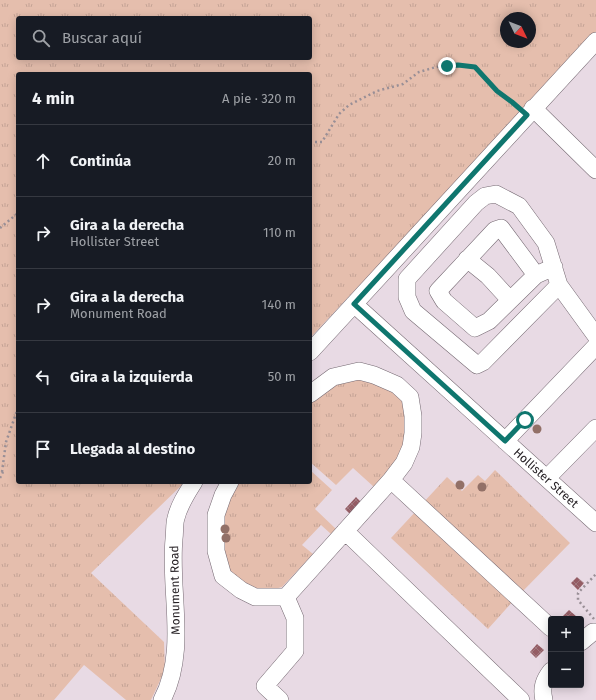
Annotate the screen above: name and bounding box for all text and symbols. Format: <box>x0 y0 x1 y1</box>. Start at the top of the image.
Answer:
north arrow <box>500 12 536 48</box>
search box <box>16 16 312 60</box>
icon: search <box>30 27 52 49</box>
text: Buscar aquí <box>62 29 142 47</box>
route end <box>438 57 456 75</box>
text: 4 min <box>32 88 75 109</box>
text: A pie · 320 m <box>222 91 296 106</box>
icon: ahead <box>32 150 54 172</box>
text: Continúa <box>70 152 131 170</box>
text: 20 m <box>268 153 296 168</box>
text: Gira a la derecha <box>70 216 184 234</box>
icon: right <box>32 222 54 244</box>
text: 110 m <box>263 225 296 240</box>
text: Hollister Street <box>70 234 159 249</box>
text: Gira a la derecha <box>70 288 184 306</box>
icon: right <box>32 294 54 316</box>
text: 140 m <box>262 297 296 312</box>
text: Monument Road <box>70 306 167 321</box>
icon: left <box>32 366 54 388</box>
text: Gira a la izquierda <box>70 368 193 386</box>
text: 50 m <box>268 369 296 384</box>
route start <box>516 411 534 429</box>
icon: arrive <box>32 438 54 460</box>
text: Llegada al destino <box>70 440 195 458</box>
street label: Hollister Street <box>511 445 582 511</box>
street label: Monument Road <box>167 545 183 635</box>
map controls <box>548 616 584 688</box>
button: + <box>548 616 584 652</box>
button: − <box>548 652 584 688</box>

